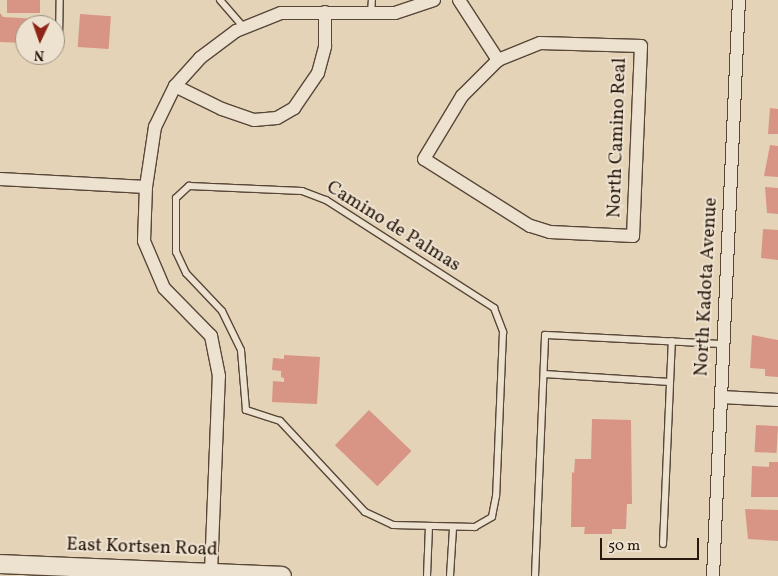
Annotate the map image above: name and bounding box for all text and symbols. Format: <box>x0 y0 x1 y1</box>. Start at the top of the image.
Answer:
north arrow <box>15 15 65 65</box>
text: N <box>34 45 45 64</box>
street label: North Camino Real <box>604 57 632 219</box>
street label: Camino de Palmas <box>322 177 464 277</box>
street label: North Kadota Avenue <box>691 197 723 377</box>
scale bar <box>603 528 702 560</box>
street label: East Kortsen Road <box>66 534 218 562</box>
text: 50 m <box>608 536 640 557</box>

